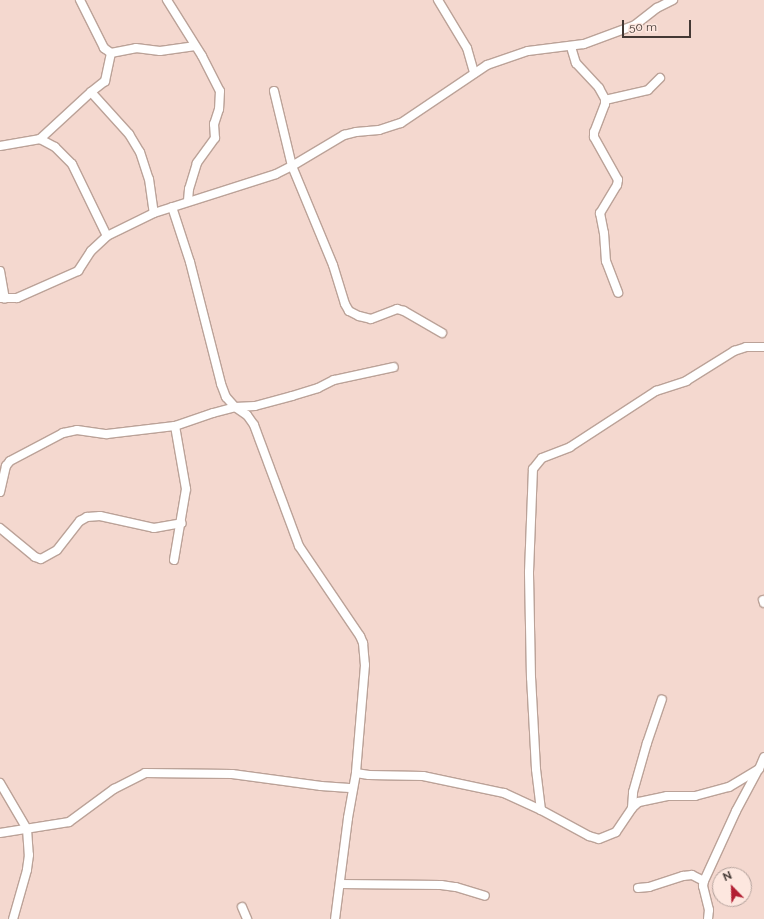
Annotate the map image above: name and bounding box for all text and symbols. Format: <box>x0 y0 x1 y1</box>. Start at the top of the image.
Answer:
scale bar <box>624 12 693 38</box>
text: 50 m <box>629 20 657 34</box>
north arrow <box>712 867 752 907</box>
text: N <box>721 869 734 884</box>

